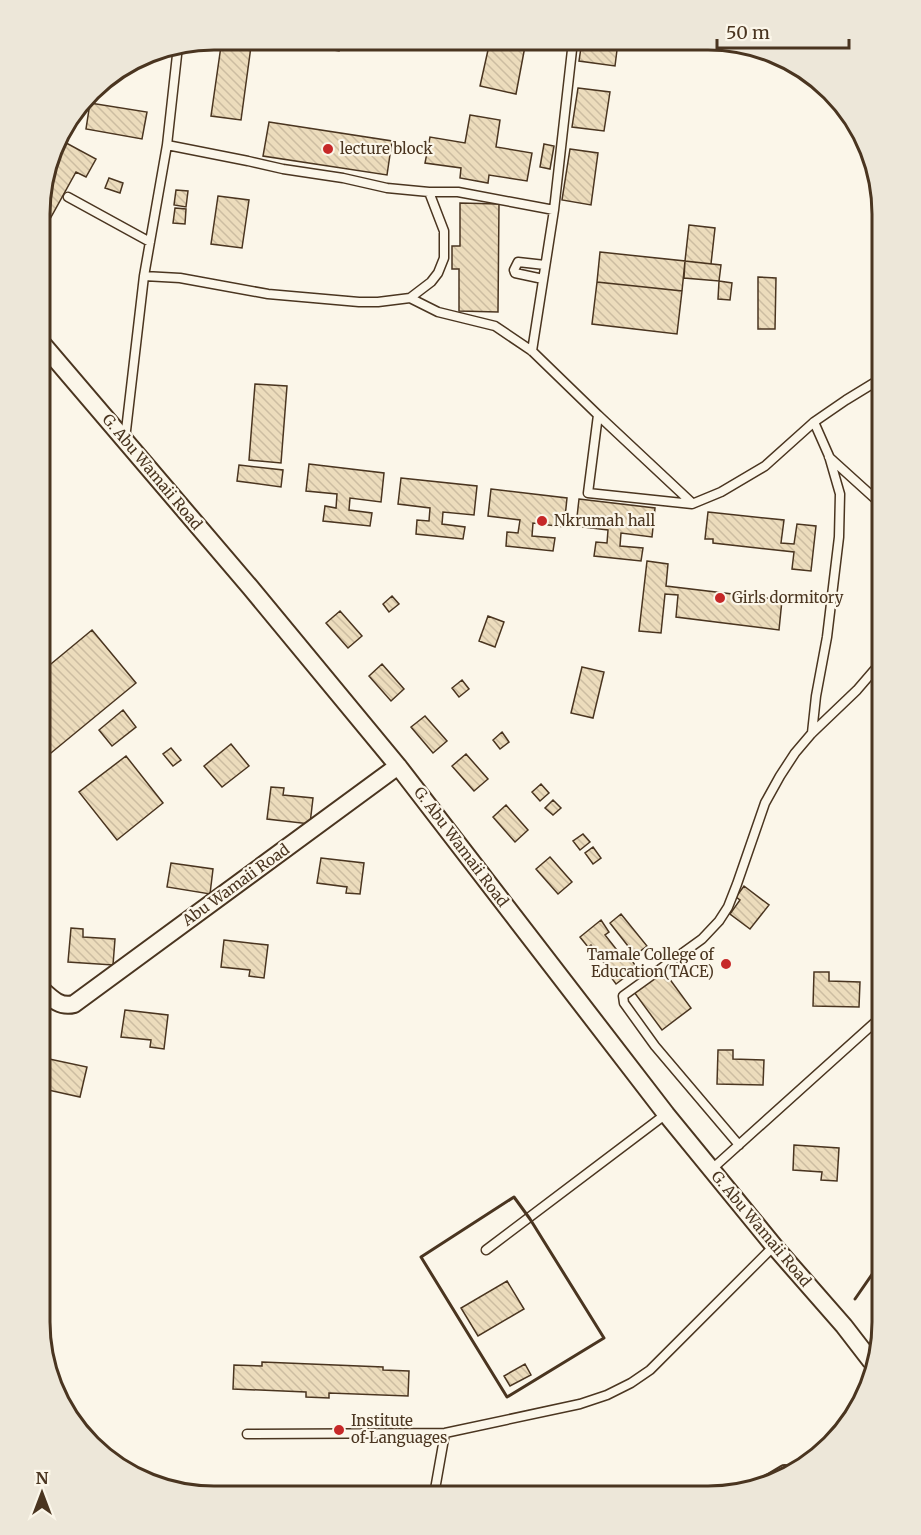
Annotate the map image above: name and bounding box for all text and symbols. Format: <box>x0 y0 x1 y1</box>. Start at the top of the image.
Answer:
scale bar <box>717 12 849 50</box>
text: 50 m <box>726 21 770 44</box>
place label: lecture block <box>340 139 433 158</box>
marker: lecture block <box>321 142 335 156</box>
street label: G. Abu Wamaii Road <box>98 410 206 533</box>
place label: Nkrumah hall <box>554 511 655 530</box>
marker: Nkrumah hall <box>535 514 549 528</box>
place label: Girls dormitory <box>732 588 844 607</box>
marker: Girls dormitory <box>713 591 727 605</box>
street label: G. Abu Wamaii Road <box>410 783 513 910</box>
street label: Abu Wamaii Road <box>178 839 293 930</box>
place label: Tamale College of Education(TACE) <box>587 945 715 981</box>
marker: Tamale College of Education(TACE) <box>719 957 733 971</box>
street label: G. Abu Wamaii Road <box>707 1167 815 1290</box>
place label: Institute of Languages <box>351 1411 447 1447</box>
marker: Institute of Languages <box>332 1423 346 1437</box>
north arrow <box>12 1463 72 1523</box>
text: N <box>36 1468 49 1488</box>

